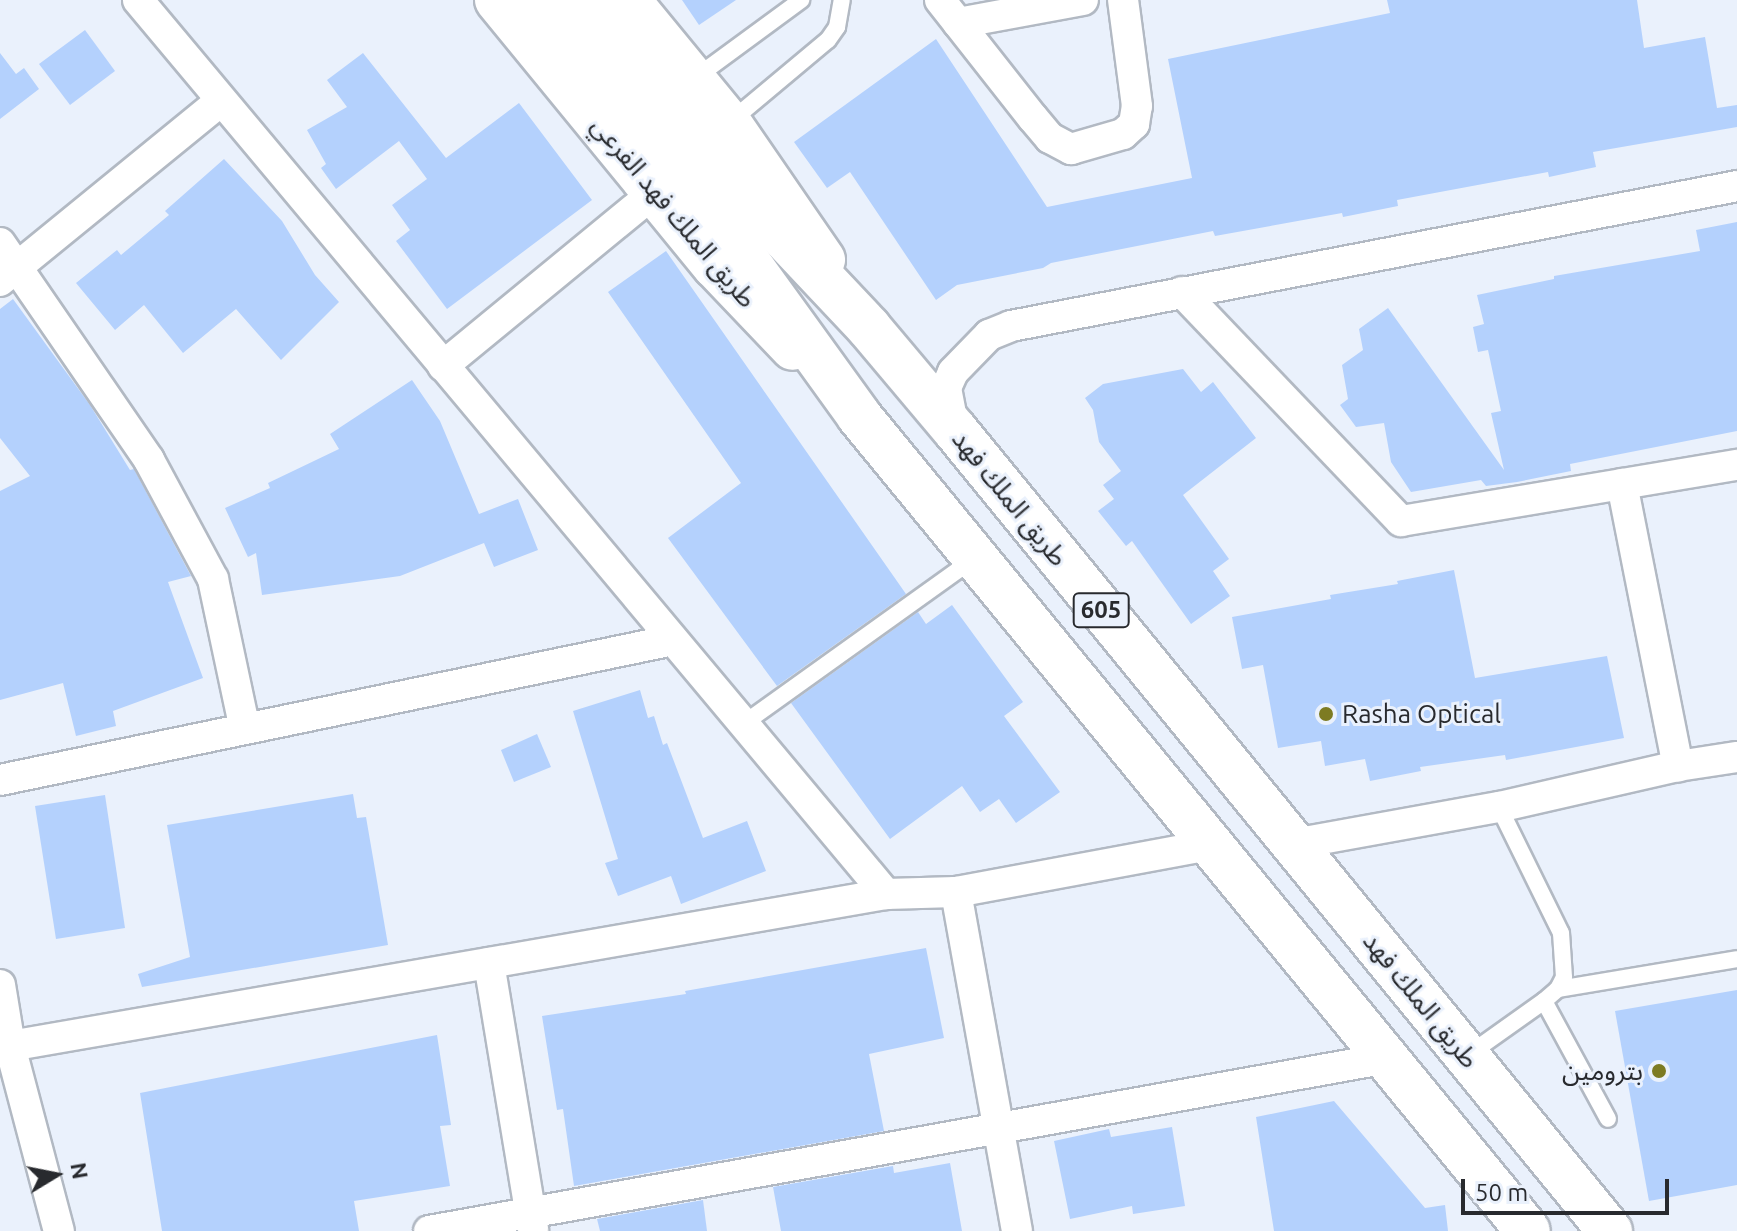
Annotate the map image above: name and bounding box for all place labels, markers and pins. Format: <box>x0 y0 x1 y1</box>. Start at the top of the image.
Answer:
place label: Rasha Optical <box>1342 698 1501 730</box>
marker: Rasha Optical <box>1317 705 1335 723</box>
place label: بترومين <box>1562 1055 1643 1087</box>
marker: بترومين <box>1650 1062 1668 1080</box>

